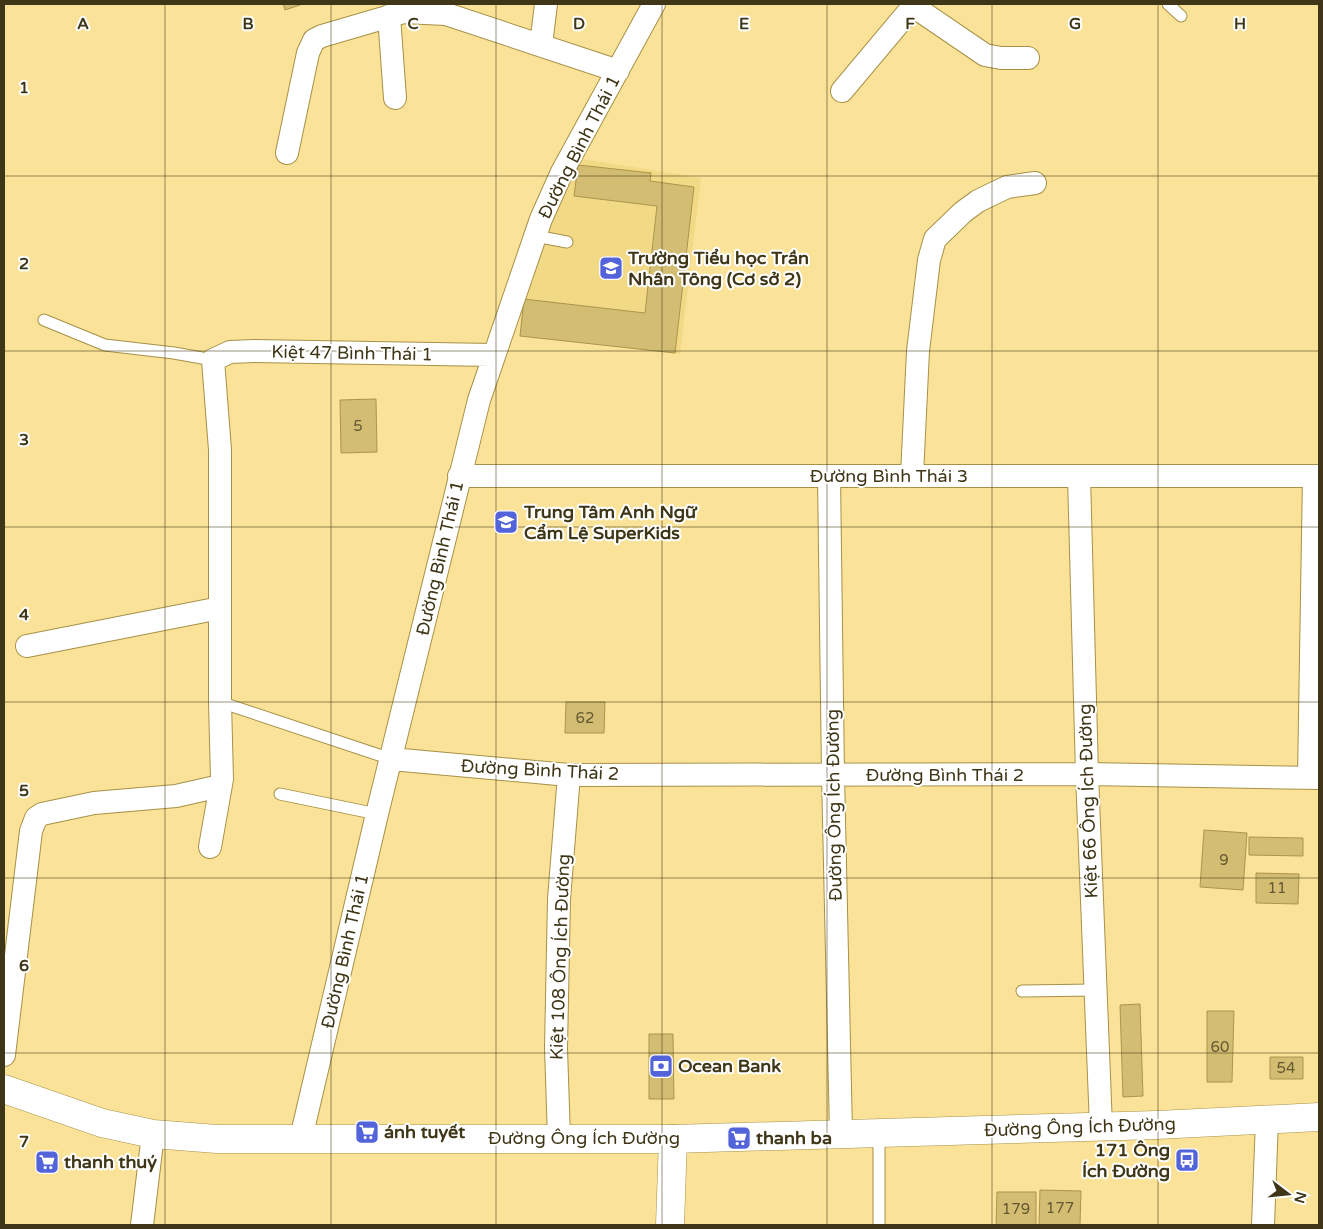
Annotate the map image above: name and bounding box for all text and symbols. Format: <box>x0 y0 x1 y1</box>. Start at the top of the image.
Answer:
text: A <box>77 14 89 34</box>
text: B <box>242 14 254 34</box>
text: C <box>407 14 419 34</box>
text: D <box>573 14 585 34</box>
text: E <box>739 14 749 34</box>
text: F <box>905 14 915 34</box>
text: G <box>1069 14 1081 34</box>
text: H <box>1234 14 1246 34</box>
street label: Đường Bình Thái 1 <box>533 71 625 223</box>
text: 1 <box>19 78 29 98</box>
place label: Trường Tiểu học Trần Nhân Tông (Cơ sở 2) <box>627 247 809 290</box>
text: 2 <box>19 254 29 274</box>
school or university icon: Trường Tiểu học Trần Nhân Tông (Cơ sở 2) <box>598 255 624 281</box>
street label: Kiệt 47 Bình Thái 1 <box>271 341 433 365</box>
house number: 5 <box>353 417 363 435</box>
text: 3 <box>19 430 29 450</box>
street label: Đường Bình Thái 3 <box>810 465 968 487</box>
street label: Đường Bình Thái 1 <box>411 478 469 638</box>
place label: Trung Tâm Anh Ngữ Cẩm Lệ SuperKids <box>523 501 698 544</box>
school or university icon: Trung Tâm Anh Ngữ Cẩm Lệ SuperKids <box>493 509 519 535</box>
text: 4 <box>19 605 29 625</box>
street label: Kiệt 66 Ông Ích Đường <box>1074 703 1102 899</box>
house number: 62 <box>576 709 594 727</box>
street label: Đường Ông Ích Đường <box>821 709 847 901</box>
street label: Đường Bình Thái 2 <box>460 755 620 785</box>
street label: Đường Bình Thái 2 <box>866 764 1024 786</box>
text: 5 <box>19 781 29 801</box>
house number: 9 <box>1219 851 1229 869</box>
street label: Kiệt 108 Ông Ích Đường <box>545 854 575 1060</box>
street label: Đường Bình Thái 1 <box>316 871 374 1031</box>
house number: 11 <box>1268 879 1286 897</box>
text: 6 <box>19 956 29 976</box>
house number: 60 <box>1211 1038 1229 1056</box>
bank icon: Ocean Bank <box>648 1053 674 1079</box>
place label: Ocean Bank <box>678 1055 781 1077</box>
house number: 54 <box>1277 1059 1295 1077</box>
street label: Đường Ông Ích Đường <box>984 1113 1176 1141</box>
supermarket icon: ánh tuyết <box>354 1119 380 1145</box>
place label: ánh tuyết <box>384 1121 465 1143</box>
supermarket icon: thanh ba <box>726 1125 752 1151</box>
street label: Đường Ông Ích Đường <box>488 1127 680 1149</box>
place label: thanh ba <box>756 1127 832 1149</box>
text: 7 <box>19 1132 29 1152</box>
place label: 171 Ông Ích Đường <box>1082 1139 1170 1182</box>
bus stop icon: 171 Ông Ích Đường <box>1174 1147 1200 1173</box>
supermarket icon: thanh thuý <box>34 1149 60 1175</box>
place label: thanh thuý <box>64 1151 157 1173</box>
north arrow <box>1263 1169 1313 1219</box>
text: N <box>1290 1190 1310 1205</box>
house number: 177 <box>1046 1199 1074 1217</box>
house number: 179 <box>1002 1200 1030 1218</box>

